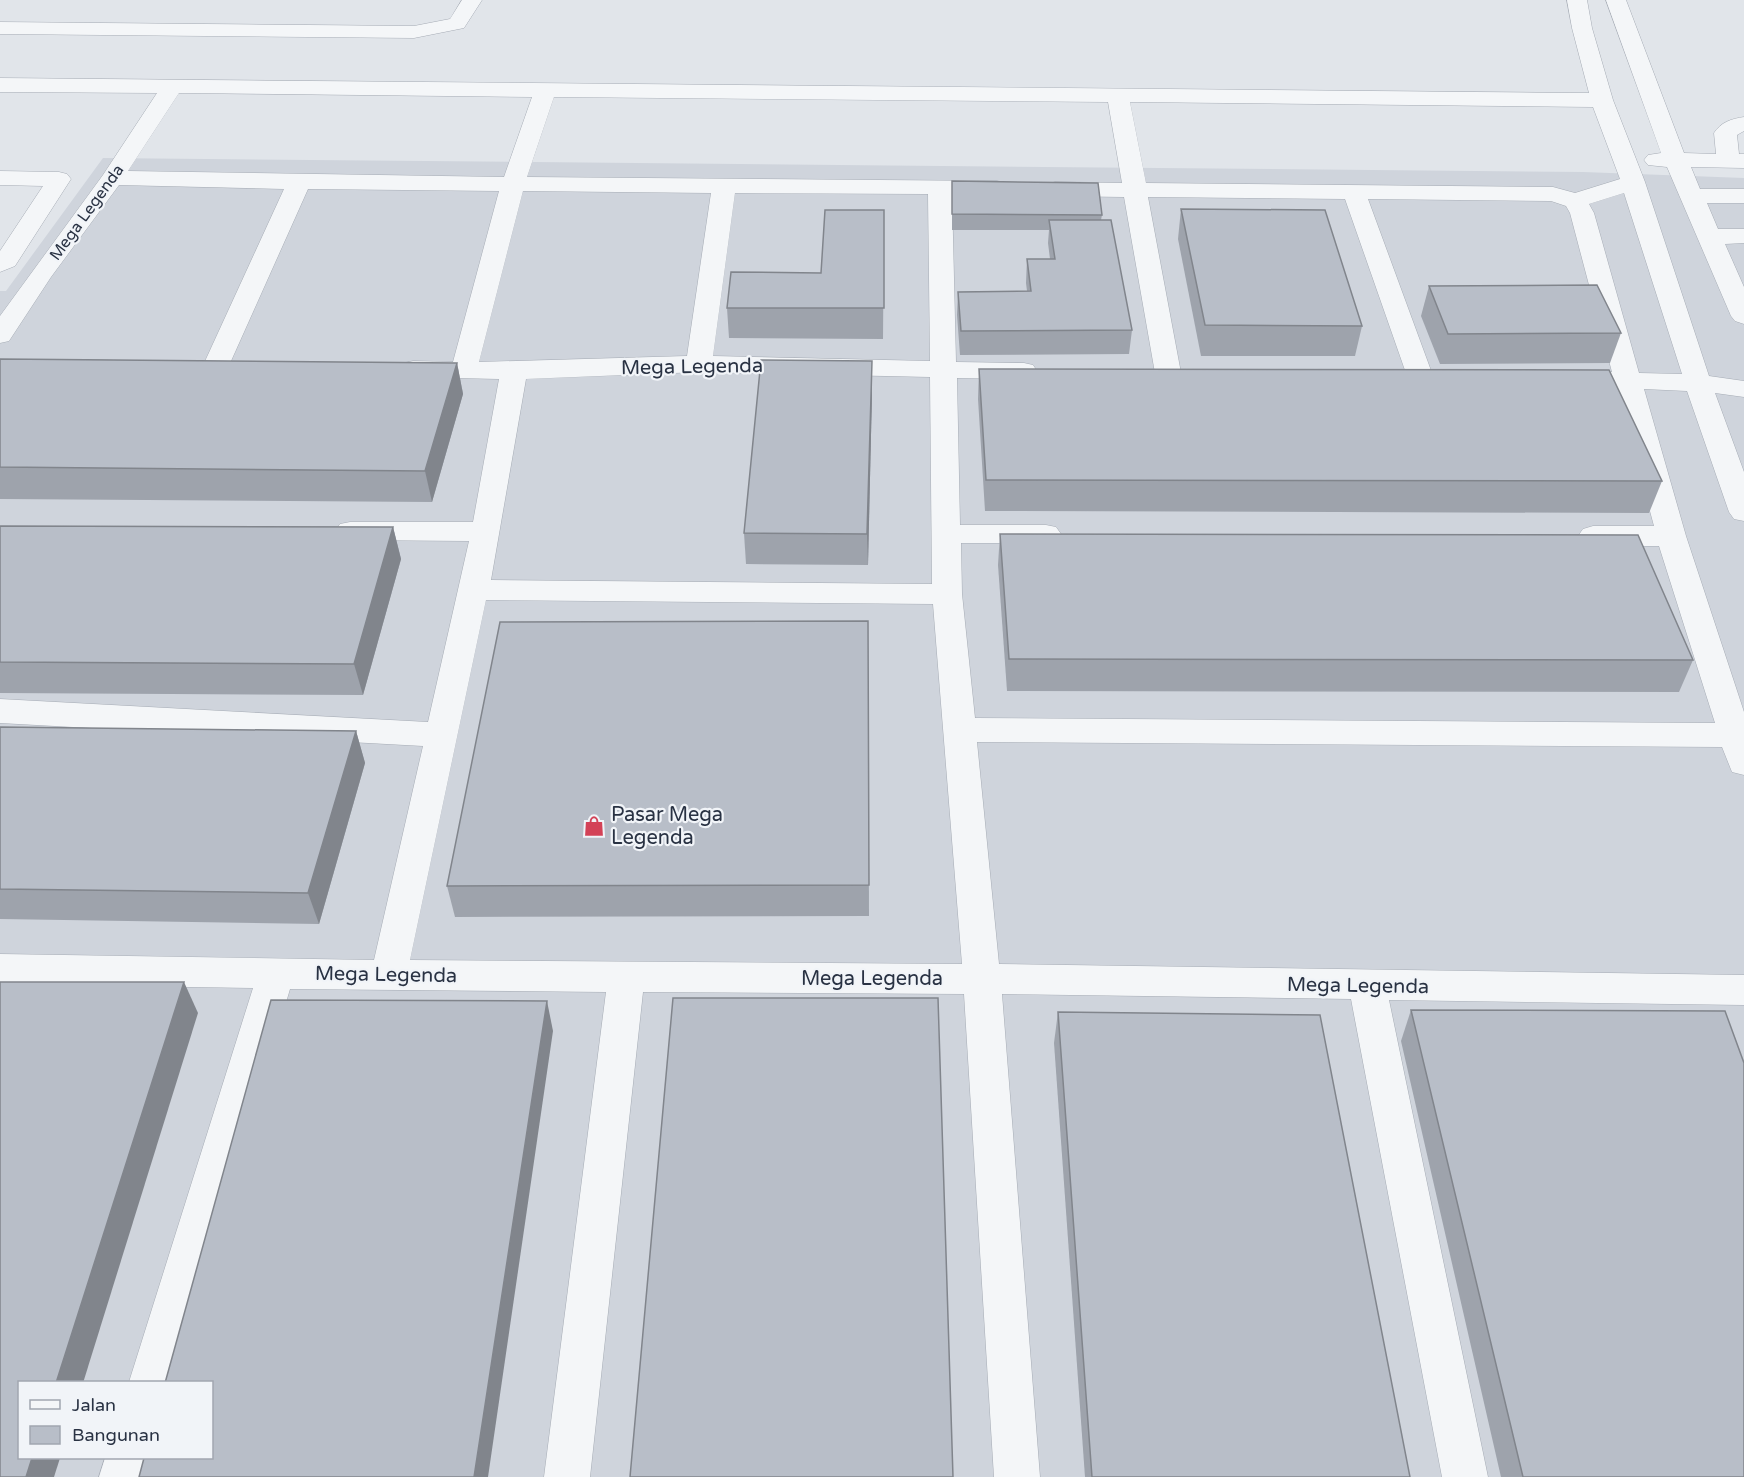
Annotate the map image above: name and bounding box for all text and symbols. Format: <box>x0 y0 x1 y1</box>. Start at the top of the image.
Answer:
street label: Mega Legenda <box>45 161 128 264</box>
street label: Mega Legenda <box>621 354 763 380</box>
place label: Pasar Mega Legenda <box>611 803 723 850</box>
shop icon: Pasar Mega Legenda <box>582 814 606 838</box>
street label: Mega Legenda <box>315 962 457 988</box>
street label: Mega Legenda <box>801 967 943 991</box>
street label: Mega Legenda <box>1287 973 1429 999</box>
legend <box>18 1381 213 1459</box>
text: Jalan <box>72 1394 116 1416</box>
text: Bangunan <box>72 1424 160 1446</box>

